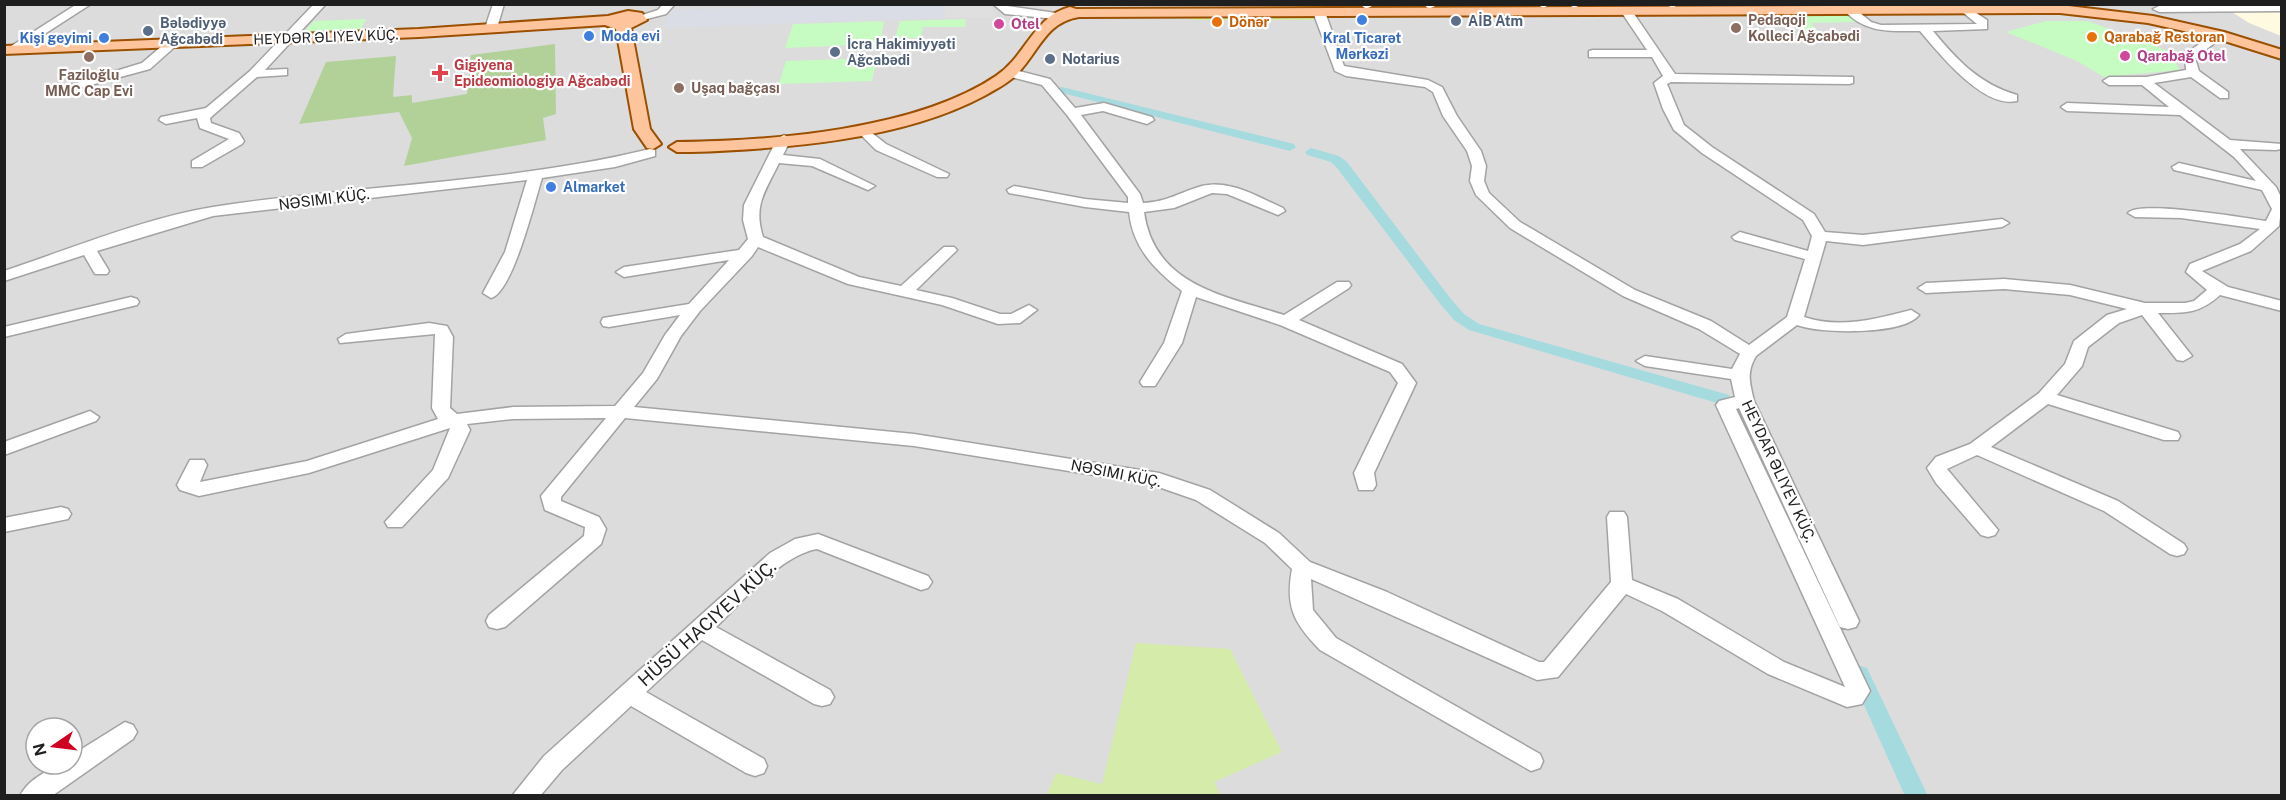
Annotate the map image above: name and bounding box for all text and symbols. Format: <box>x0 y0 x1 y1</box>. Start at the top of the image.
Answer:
place label: AİB Atm <box>1468 12 1523 29</box>
place label: Pedaqoji Kolleci Ağcabədi <box>1748 12 1860 44</box>
marker: Kral Ticarət Mərkəzi <box>1355 13 1369 27</box>
place label: Dönər <box>1229 14 1270 30</box>
marker: AİB Atm <box>1449 14 1463 28</box>
place label: Bələdiyyə Ağcabədi <box>160 15 226 47</box>
marker: Dönər <box>1210 15 1224 29</box>
place label: Otel <box>1011 16 1040 32</box>
marker: Otel <box>992 17 1006 31</box>
marker: Pedaqoji Kolleci Ağcabədi <box>1729 21 1743 35</box>
marker: Bələdiyyə Ağcabədi <box>141 24 155 38</box>
street label: HEYDƏR ƏLIYEV KÜÇ. <box>253 24 399 48</box>
place label: Moda evi <box>601 28 660 44</box>
marker: Moda evi <box>582 29 596 43</box>
place label: Qarabağ Restoran <box>2104 29 2225 45</box>
place label: Kişi geyimi <box>20 30 92 46</box>
place label: Kral Ticarət Mərkəzi <box>1323 30 1401 62</box>
marker: Qarabağ Restoran <box>2085 30 2099 44</box>
marker: Kişi geyimi <box>97 31 111 45</box>
place label: İcra Hakimiyyəti Ağcabədi <box>847 35 956 68</box>
marker: İcra Hakimiyyəti Ağcabədi <box>828 45 842 59</box>
place label: Qarabağ Otel <box>2137 48 2227 64</box>
marker: Qarabağ Otel <box>2118 49 2132 63</box>
marker: Faziloğlu MMC Cap Evi <box>82 50 96 64</box>
place label: Notarius <box>1062 51 1120 67</box>
marker: Notarius <box>1043 52 1057 66</box>
place label: Gigiyena Epideomiologiya Ağcabədi <box>454 57 630 89</box>
marker: Gigiyena Epideomiologiya Ağcabədi <box>431 64 449 82</box>
place label: Faziloğlu MMC Cap Evi <box>45 67 133 99</box>
place label: Uşaq bağçası <box>691 80 780 96</box>
marker: Uşaq bağçası <box>672 81 686 95</box>
place label: Almarket <box>563 179 625 195</box>
marker: Almarket <box>544 180 558 194</box>
street label: NƏSIMI KÜÇ. <box>277 184 371 213</box>
street label: HEYDAR ƏLIYEV KÜÇ. <box>1739 397 1820 545</box>
street label: NƏSIMI KÜÇ. <box>1069 455 1163 490</box>
street label: HÜSÜ HACIYEV KÜÇ. <box>633 555 780 690</box>
north arrow <box>24 716 84 776</box>
text: N <box>29 741 51 758</box>

